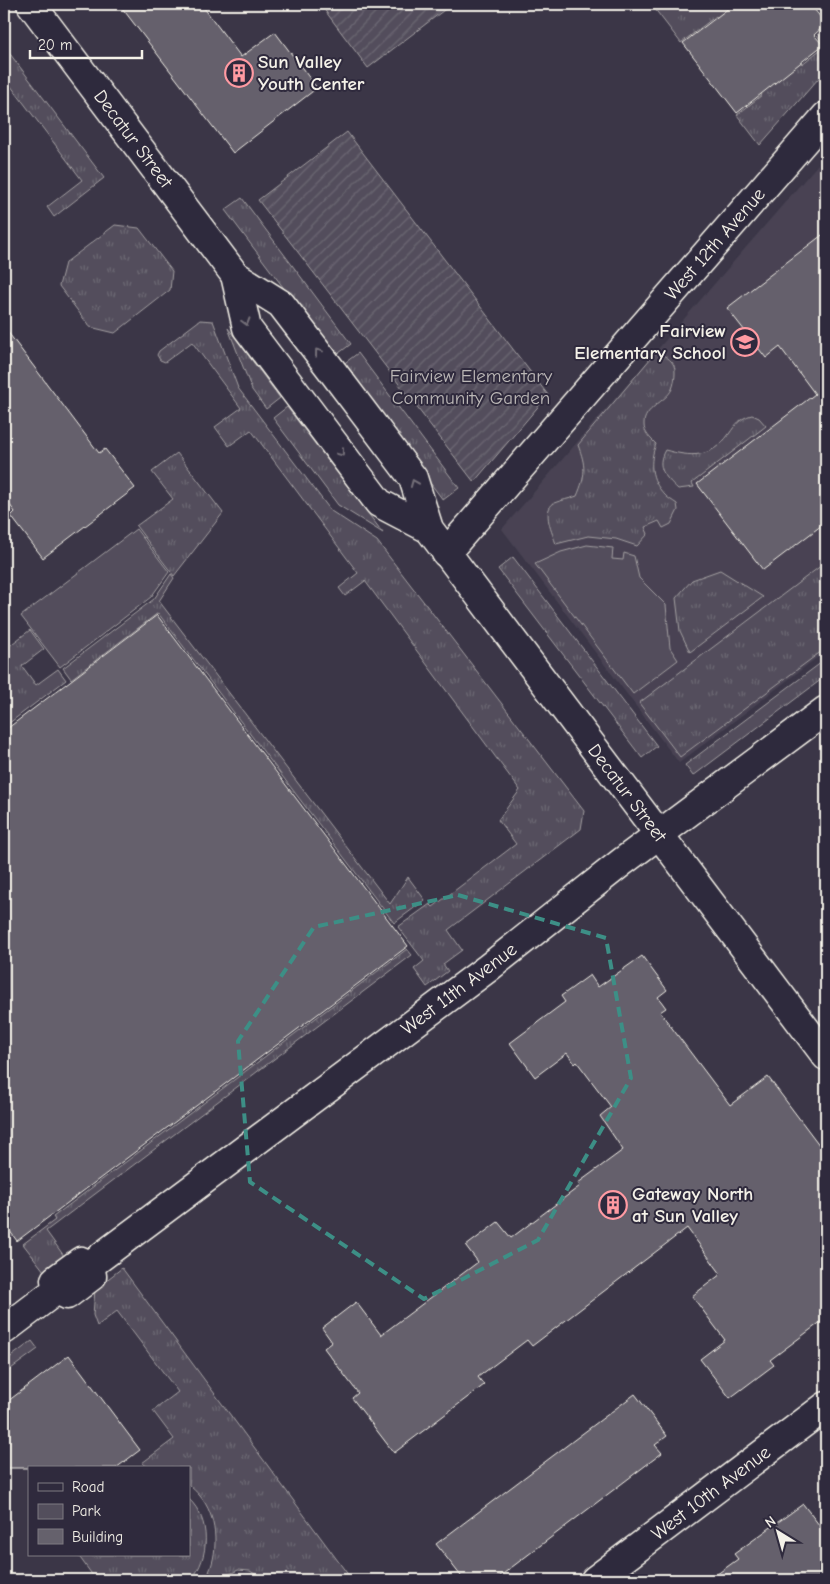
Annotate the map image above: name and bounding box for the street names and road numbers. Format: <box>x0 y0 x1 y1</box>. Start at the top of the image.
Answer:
street label: Decatur Street <box>89 86 177 193</box>
street label: West 12th Avenue <box>660 183 770 305</box>
street label: Decatur Street <box>583 740 671 847</box>
street label: West 11th Avenue <box>397 938 521 1040</box>
street label: West 10th Avenue <box>647 1441 775 1545</box>

